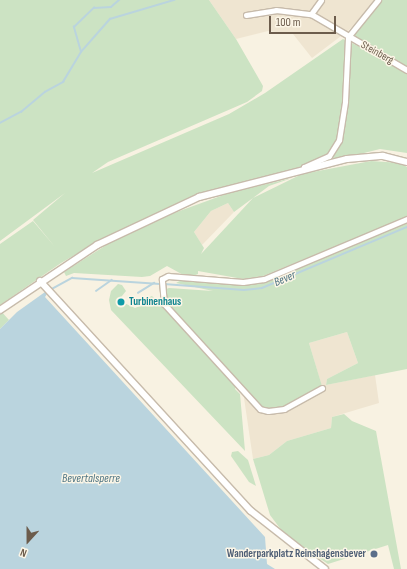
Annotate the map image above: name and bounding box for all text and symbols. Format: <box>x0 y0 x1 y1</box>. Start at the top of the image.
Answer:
scale bar <box>271 8 338 34</box>
text: 100 m <box>276 15 301 30</box>
street label: Steinberg <box>358 39 396 67</box>
water label: Bever <box>272 268 298 290</box>
place label: Turbinenhaus <box>129 295 181 309</box>
marker: Turbinenhaus <box>116 297 126 307</box>
water label: Bevertalsperre <box>62 472 120 486</box>
north arrow <box>8 521 48 561</box>
text: N <box>18 546 29 560</box>
place label: Wanderparkplatz Reinshagensbever <box>227 547 366 561</box>
marker: Wanderparkplatz Reinshagensbever <box>369 549 379 559</box>

